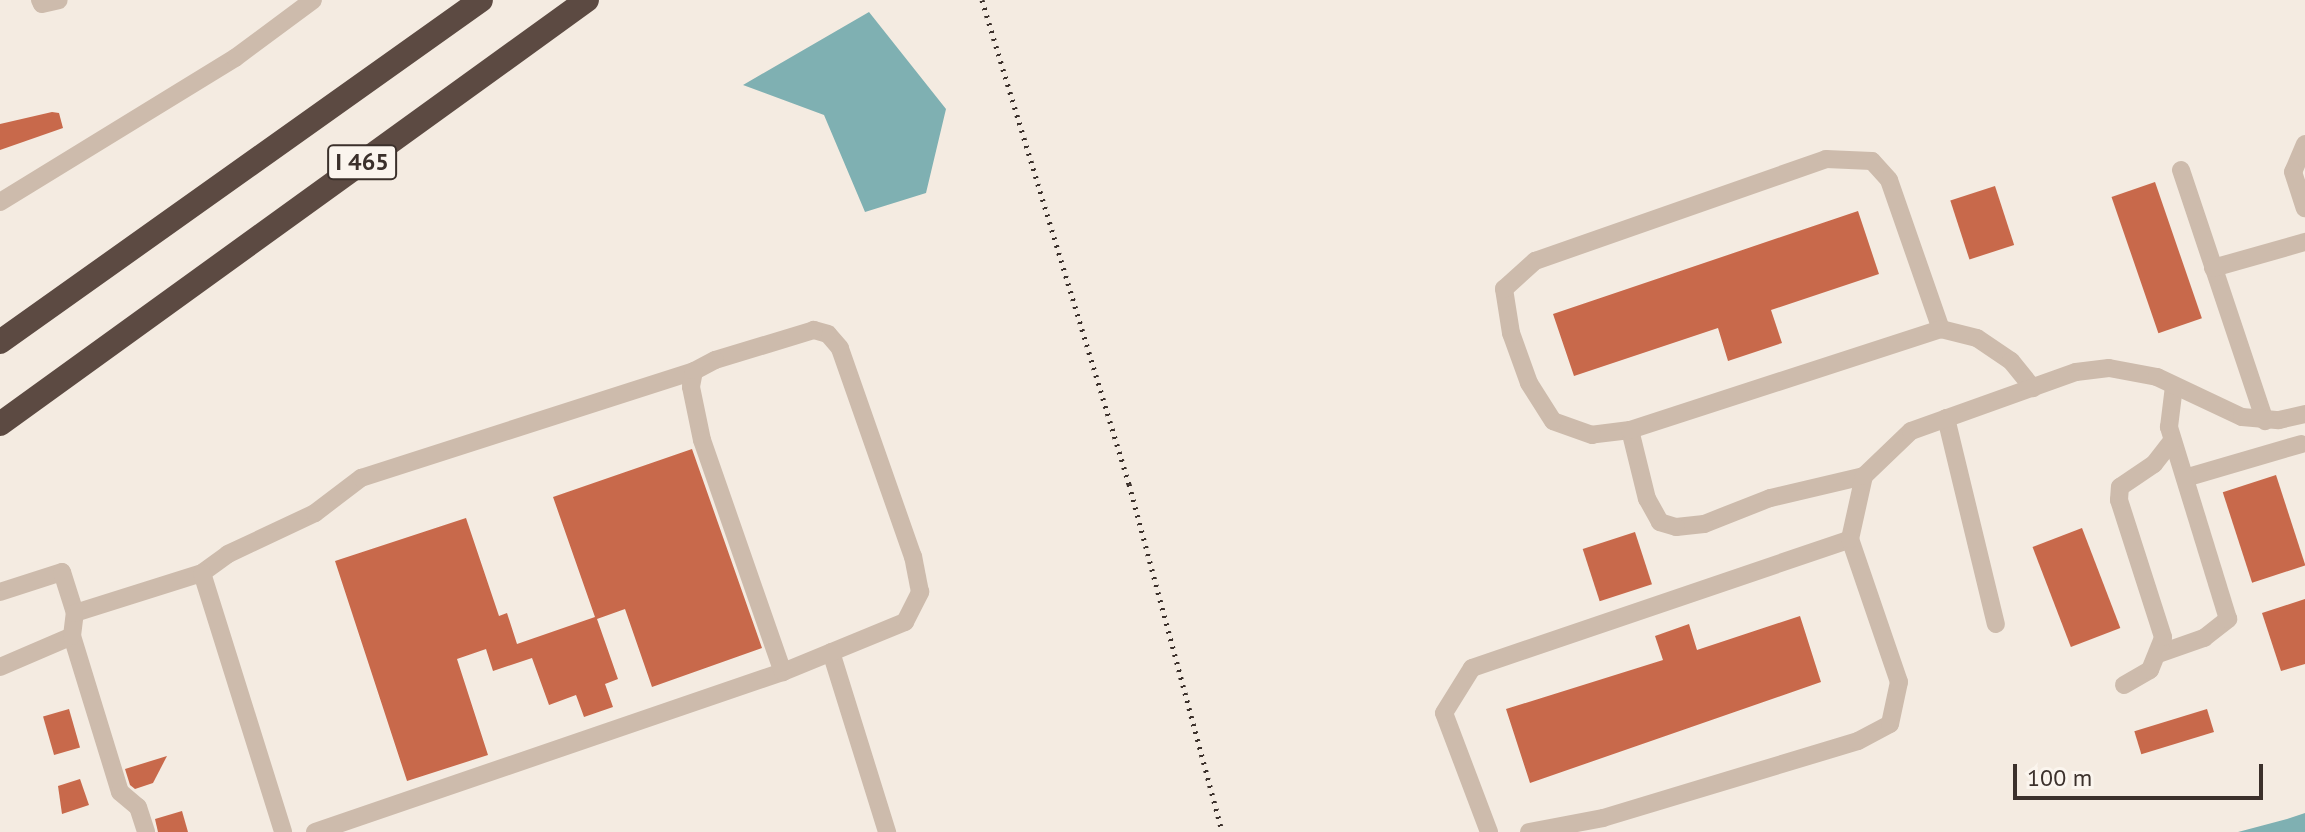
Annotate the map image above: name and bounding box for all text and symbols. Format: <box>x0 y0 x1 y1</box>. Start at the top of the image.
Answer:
road number: I 465 <box>326 142 398 182</box>
scale bar <box>2017 748 2267 798</box>
text: 100 m <box>2027 762 2092 793</box>

